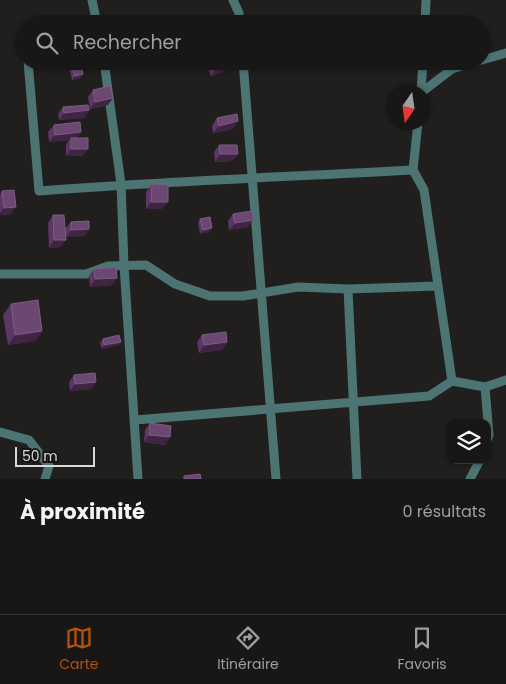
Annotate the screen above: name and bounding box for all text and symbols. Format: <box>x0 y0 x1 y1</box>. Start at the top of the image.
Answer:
search box <box>15 15 491 70</box>
icon: search <box>33 29 61 57</box>
text: Rechercher <box>73 29 181 56</box>
north arrow <box>386 85 431 130</box>
map controls <box>446 419 491 464</box>
button: layers <box>446 419 491 464</box>
scale bar <box>15 444 95 467</box>
text: 50 m <box>22 446 58 466</box>
text: À proximité <box>20 497 145 526</box>
text: 0 résultats <box>402 500 486 523</box>
tab: Carte <box>59 624 99 675</box>
tab: Itinéraire <box>217 624 279 675</box>
tab: Favoris <box>397 624 447 675</box>

